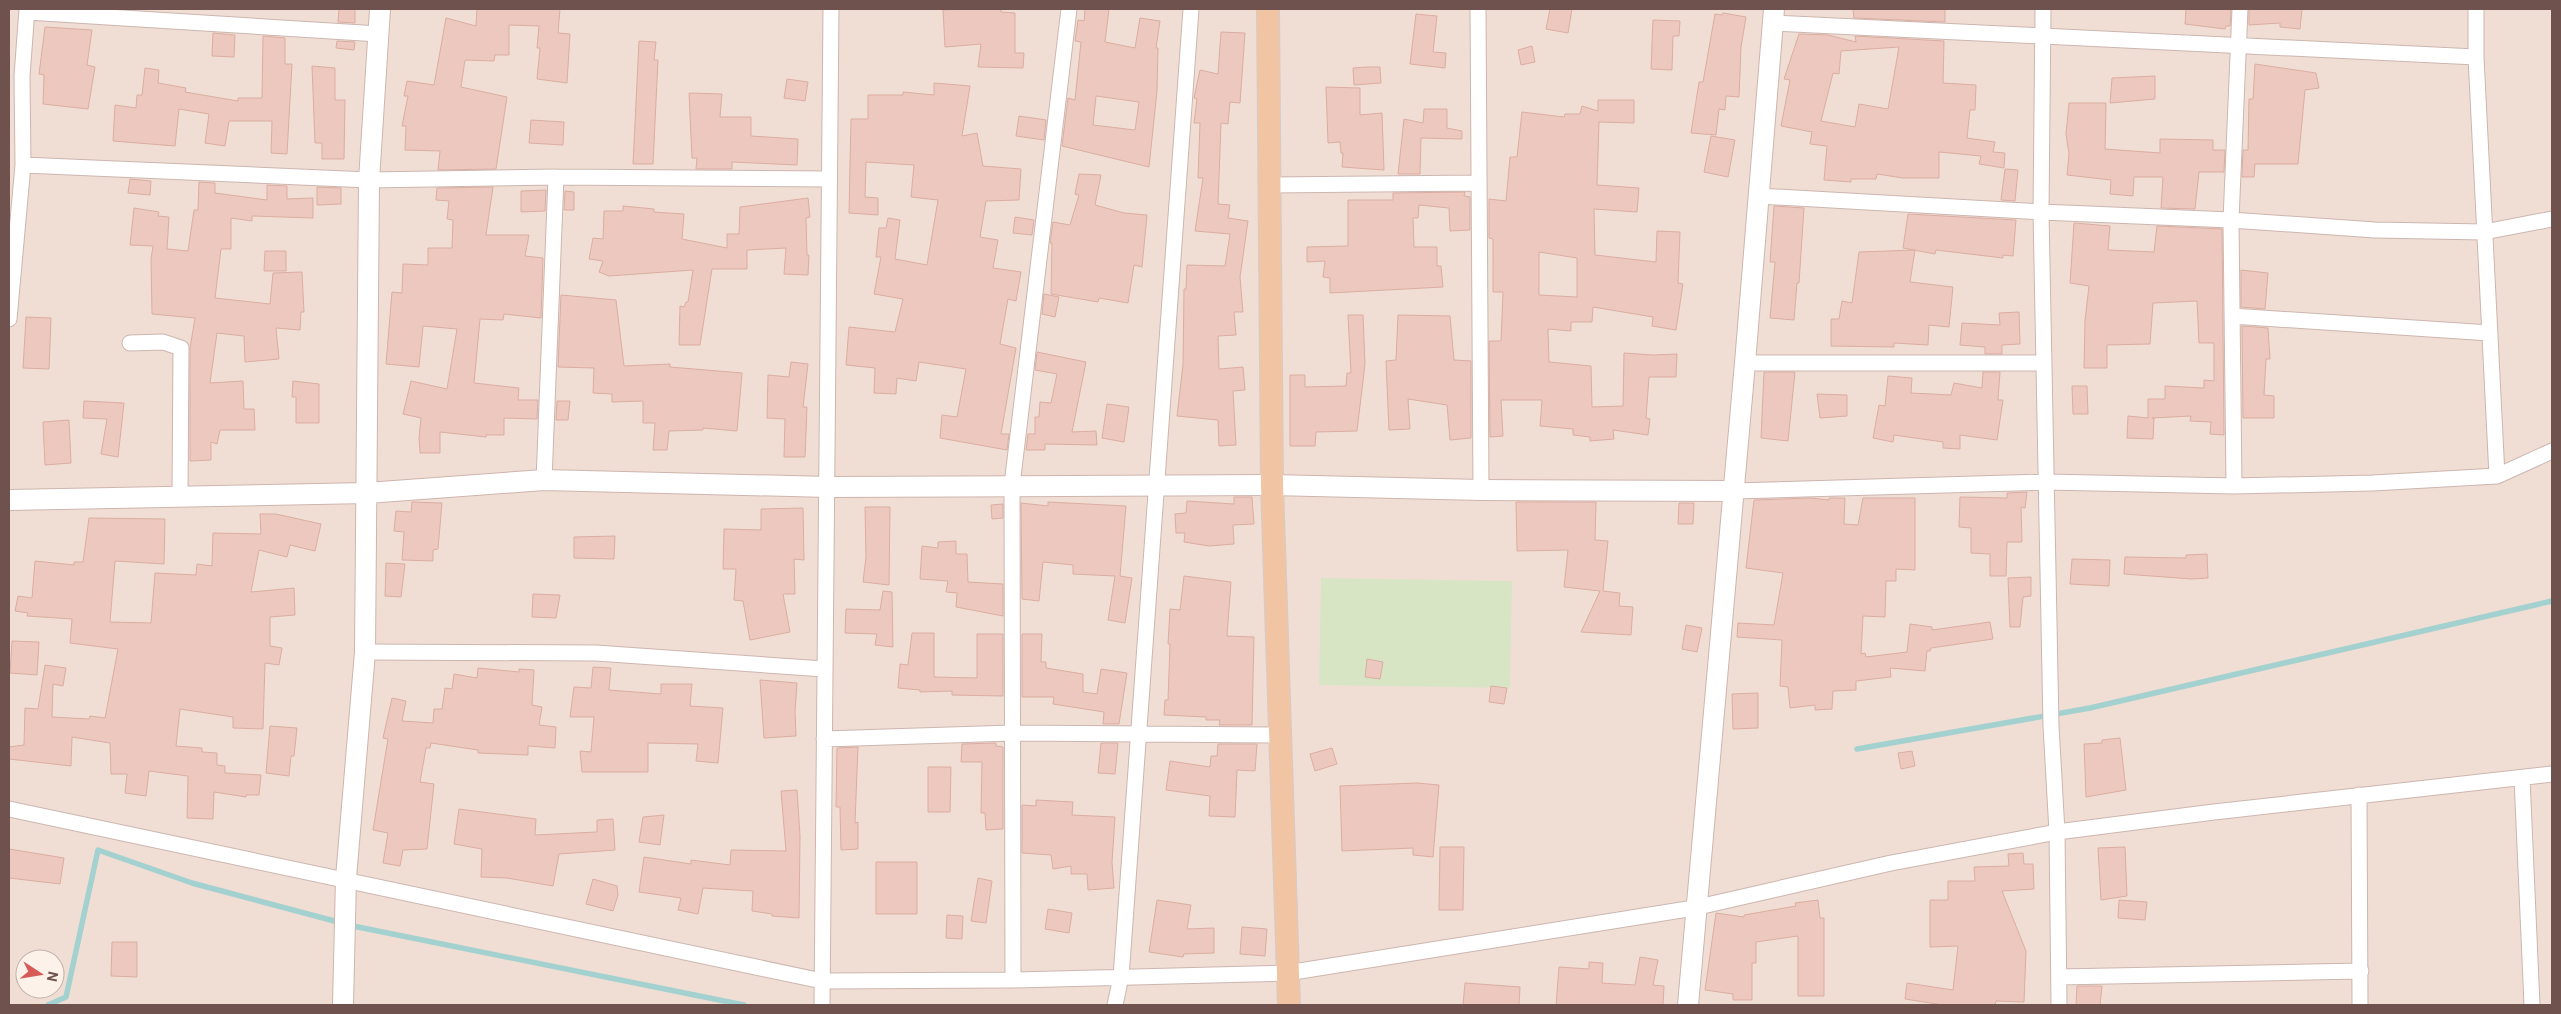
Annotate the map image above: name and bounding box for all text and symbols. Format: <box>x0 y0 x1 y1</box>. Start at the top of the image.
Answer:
north arrow <box>15 949 65 999</box>
text: N <box>44 970 62 983</box>

